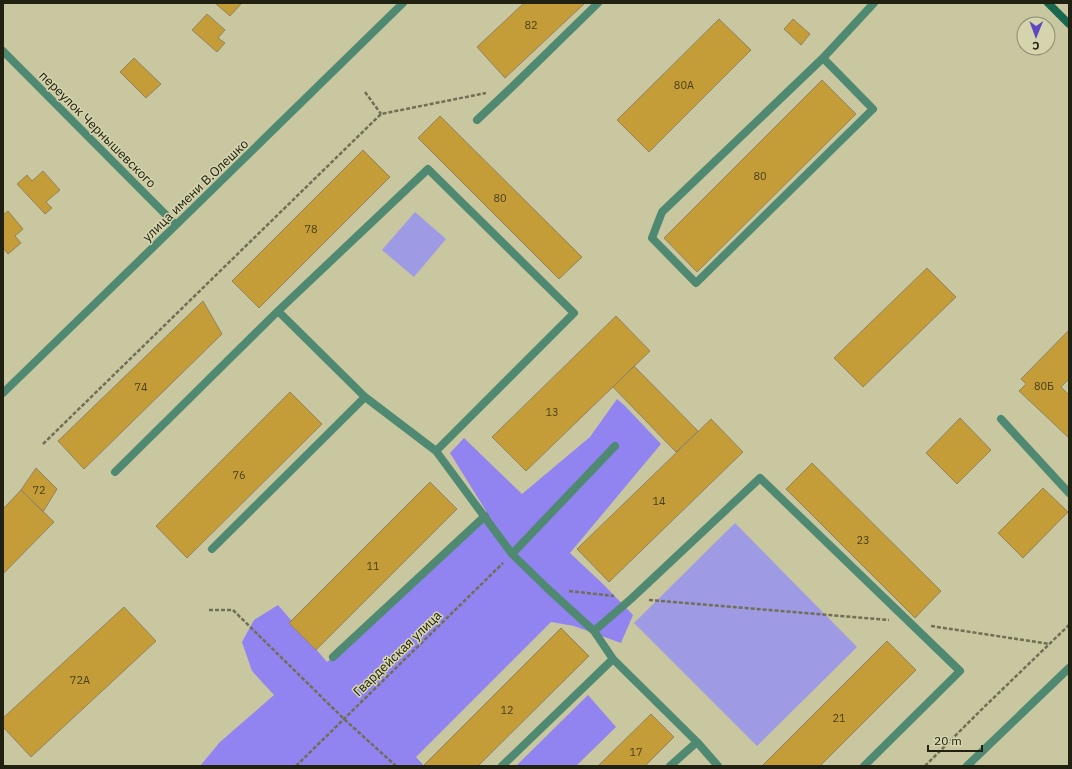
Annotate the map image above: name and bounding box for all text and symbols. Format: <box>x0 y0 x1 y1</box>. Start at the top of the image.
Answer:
north arrow <box>1016 16 1056 56</box>
house number: 82 <box>524 18 538 32</box>
text: С <box>1032 39 1040 53</box>
street label: переулок Чернышевского <box>36 67 160 191</box>
house number: 80А <box>674 78 694 92</box>
street label: улица имени В.Олешко <box>139 135 252 245</box>
house number: 80 <box>753 169 767 183</box>
house number: 80 <box>493 191 507 205</box>
house number: 78 <box>304 222 318 236</box>
house number: 80Б <box>1034 379 1054 393</box>
house number: 74 <box>134 380 148 394</box>
house number: 13 <box>545 405 559 419</box>
house number: 76 <box>232 468 246 482</box>
house number: 72 <box>32 483 46 497</box>
house number: 14 <box>652 494 666 508</box>
house number: 23 <box>856 533 870 547</box>
house number: 11 <box>366 559 380 573</box>
street label: Гвардейская улица <box>350 607 445 700</box>
house number: 72А <box>70 673 90 687</box>
house number: 12 <box>500 703 514 717</box>
house number: 21 <box>832 711 846 725</box>
scale bar <box>928 727 982 753</box>
text: 20 m <box>934 733 962 748</box>
house number: 17 <box>629 745 643 759</box>

